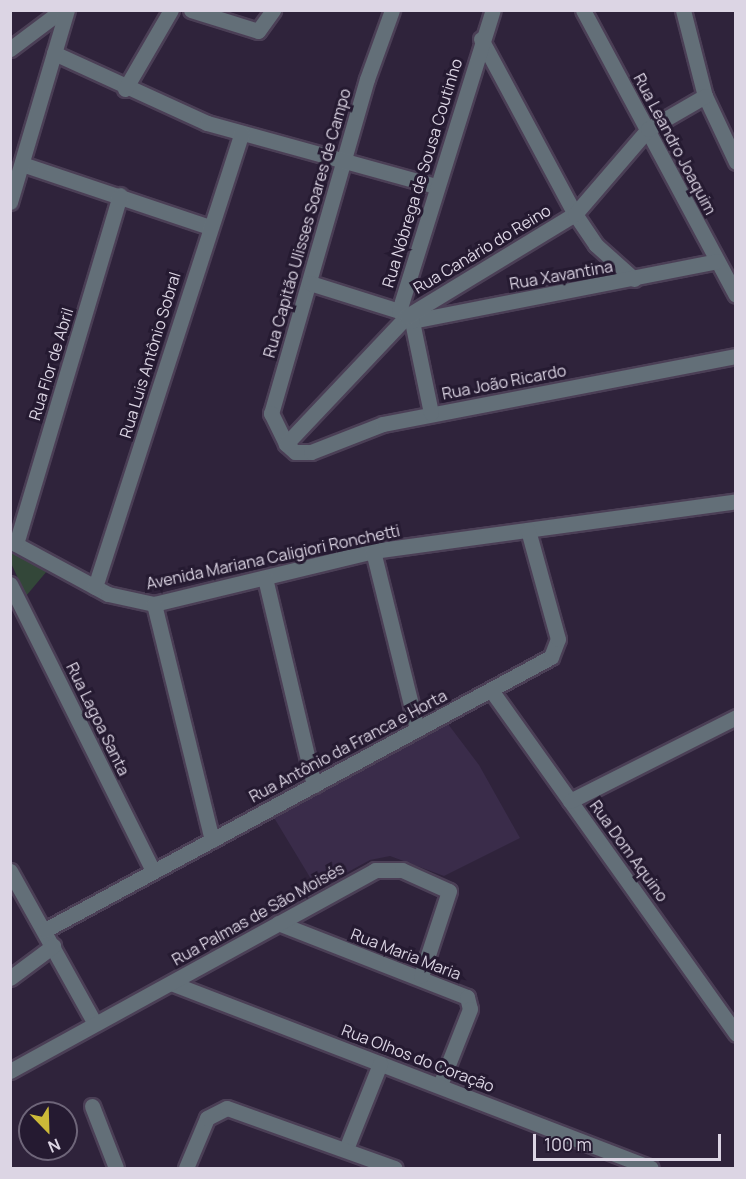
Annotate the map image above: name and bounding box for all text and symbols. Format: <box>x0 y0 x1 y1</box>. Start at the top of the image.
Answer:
street label: Rua Nóbrega de Sousa Coutinho <box>378 56 466 290</box>
street label: Rua Leandro Joaquim <box>630 70 720 218</box>
street label: Rua Capitão Ulisses Soares de Campo <box>259 86 355 360</box>
street label: Rua Canário do Reino <box>410 200 554 298</box>
street label: Rua Xavantina <box>508 256 614 294</box>
street label: Rua Luis Antônio Sobral <box>116 270 184 440</box>
street label: Rua Flor de Abril <box>25 305 77 423</box>
street label: Rua João Ricardo <box>440 361 568 403</box>
street label: Avenida Mariana Caligiori Ronchetti <box>144 521 402 593</box>
street label: Rua Lagoa Santa <box>62 659 134 779</box>
street label: Rua Antônio da Franca e Horta <box>246 686 450 806</box>
street label: Rua Dom Aquino <box>586 797 672 905</box>
street label: Rua Palmas de São Moisés <box>169 859 347 969</box>
street label: Rua Maria Maria <box>348 924 464 984</box>
street label: Rua Olhos do Coração <box>339 1020 497 1096</box>
north arrow <box>18 1101 78 1161</box>
scale bar <box>536 1122 724 1160</box>
text: 100 m <box>544 1132 592 1156</box>
text: N <box>45 1133 64 1158</box>

